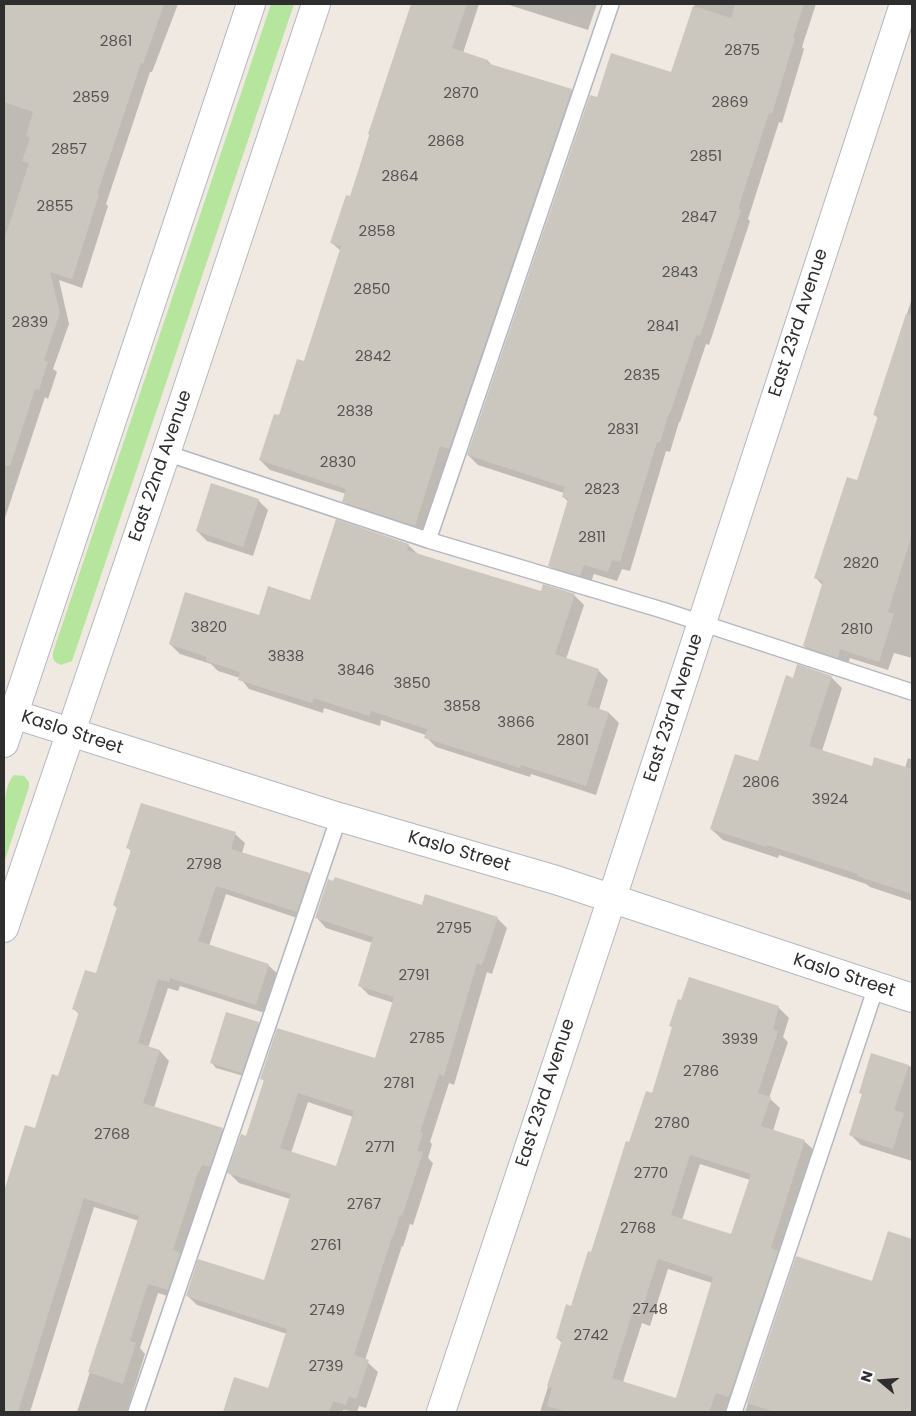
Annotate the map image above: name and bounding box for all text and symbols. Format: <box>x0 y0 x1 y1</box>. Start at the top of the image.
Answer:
house number: 2861 <box>100 33 132 51</box>
house number: 2875 <box>724 42 760 60</box>
house number: 2870 <box>443 85 479 103</box>
house number: 2859 <box>73 89 109 107</box>
house number: 2869 <box>711 94 749 112</box>
house number: 2868 <box>427 133 465 151</box>
house number: 2857 <box>51 141 87 159</box>
house number: 2851 <box>690 148 722 166</box>
house number: 2864 <box>381 168 419 186</box>
house number: 2855 <box>37 198 73 216</box>
house number: 2847 <box>681 209 717 227</box>
house number: 2858 <box>359 223 395 241</box>
street label: East 23rd Avenue <box>765 246 833 400</box>
house number: 2843 <box>662 264 698 282</box>
house number: 2850 <box>354 281 390 299</box>
house number: 2839 <box>12 314 48 332</box>
house number: 2841 <box>647 318 679 336</box>
house number: 2842 <box>355 348 391 366</box>
house number: 2835 <box>624 367 660 385</box>
street label: East 22nd Avenue <box>125 387 197 545</box>
house number: 2838 <box>337 403 373 421</box>
house number: 2831 <box>607 421 639 439</box>
house number: 2830 <box>320 454 356 472</box>
house number: 2823 <box>584 481 620 499</box>
house number: 2811 <box>578 529 606 547</box>
house number: 2820 <box>843 555 879 573</box>
house number: 3820 <box>191 619 227 637</box>
house number: 2810 <box>841 621 873 639</box>
street label: East 23rd Avenue <box>640 631 708 785</box>
house number: 3838 <box>268 648 304 666</box>
house number: 3846 <box>337 662 375 680</box>
house number: 3850 <box>393 675 431 693</box>
house number: 3858 <box>443 698 481 716</box>
street label: Kaslo Street <box>18 706 126 760</box>
house number: 3866 <box>497 714 535 732</box>
house number: 2801 <box>557 732 589 750</box>
house number: 2806 <box>742 774 780 792</box>
house number: 3924 <box>812 791 848 809</box>
street label: Kaslo Street <box>405 827 513 877</box>
house number: 2798 <box>186 856 222 874</box>
house number: 2795 <box>436 920 472 938</box>
street label: Kaslo Street <box>790 949 898 1003</box>
house number: 2791 <box>398 967 430 985</box>
street label: East 23rd Avenue <box>512 1016 580 1170</box>
house number: 2785 <box>409 1030 445 1048</box>
house number: 3939 <box>722 1031 758 1049</box>
house number: 2786 <box>683 1063 719 1081</box>
house number: 2781 <box>383 1075 415 1093</box>
house number: 2780 <box>654 1115 690 1133</box>
house number: 2768 <box>94 1126 130 1144</box>
house number: 2771 <box>365 1139 395 1157</box>
house number: 2770 <box>634 1165 668 1183</box>
house number: 2767 <box>347 1196 381 1214</box>
house number: 2768 <box>620 1220 656 1238</box>
house number: 2761 <box>310 1237 342 1255</box>
house number: 2748 <box>632 1301 668 1319</box>
house number: 2749 <box>309 1302 345 1320</box>
house number: 2742 <box>574 1327 608 1345</box>
north arrow <box>856 1356 906 1406</box>
house number: 2739 <box>308 1358 344 1376</box>
text: N <box>856 1368 878 1384</box>

